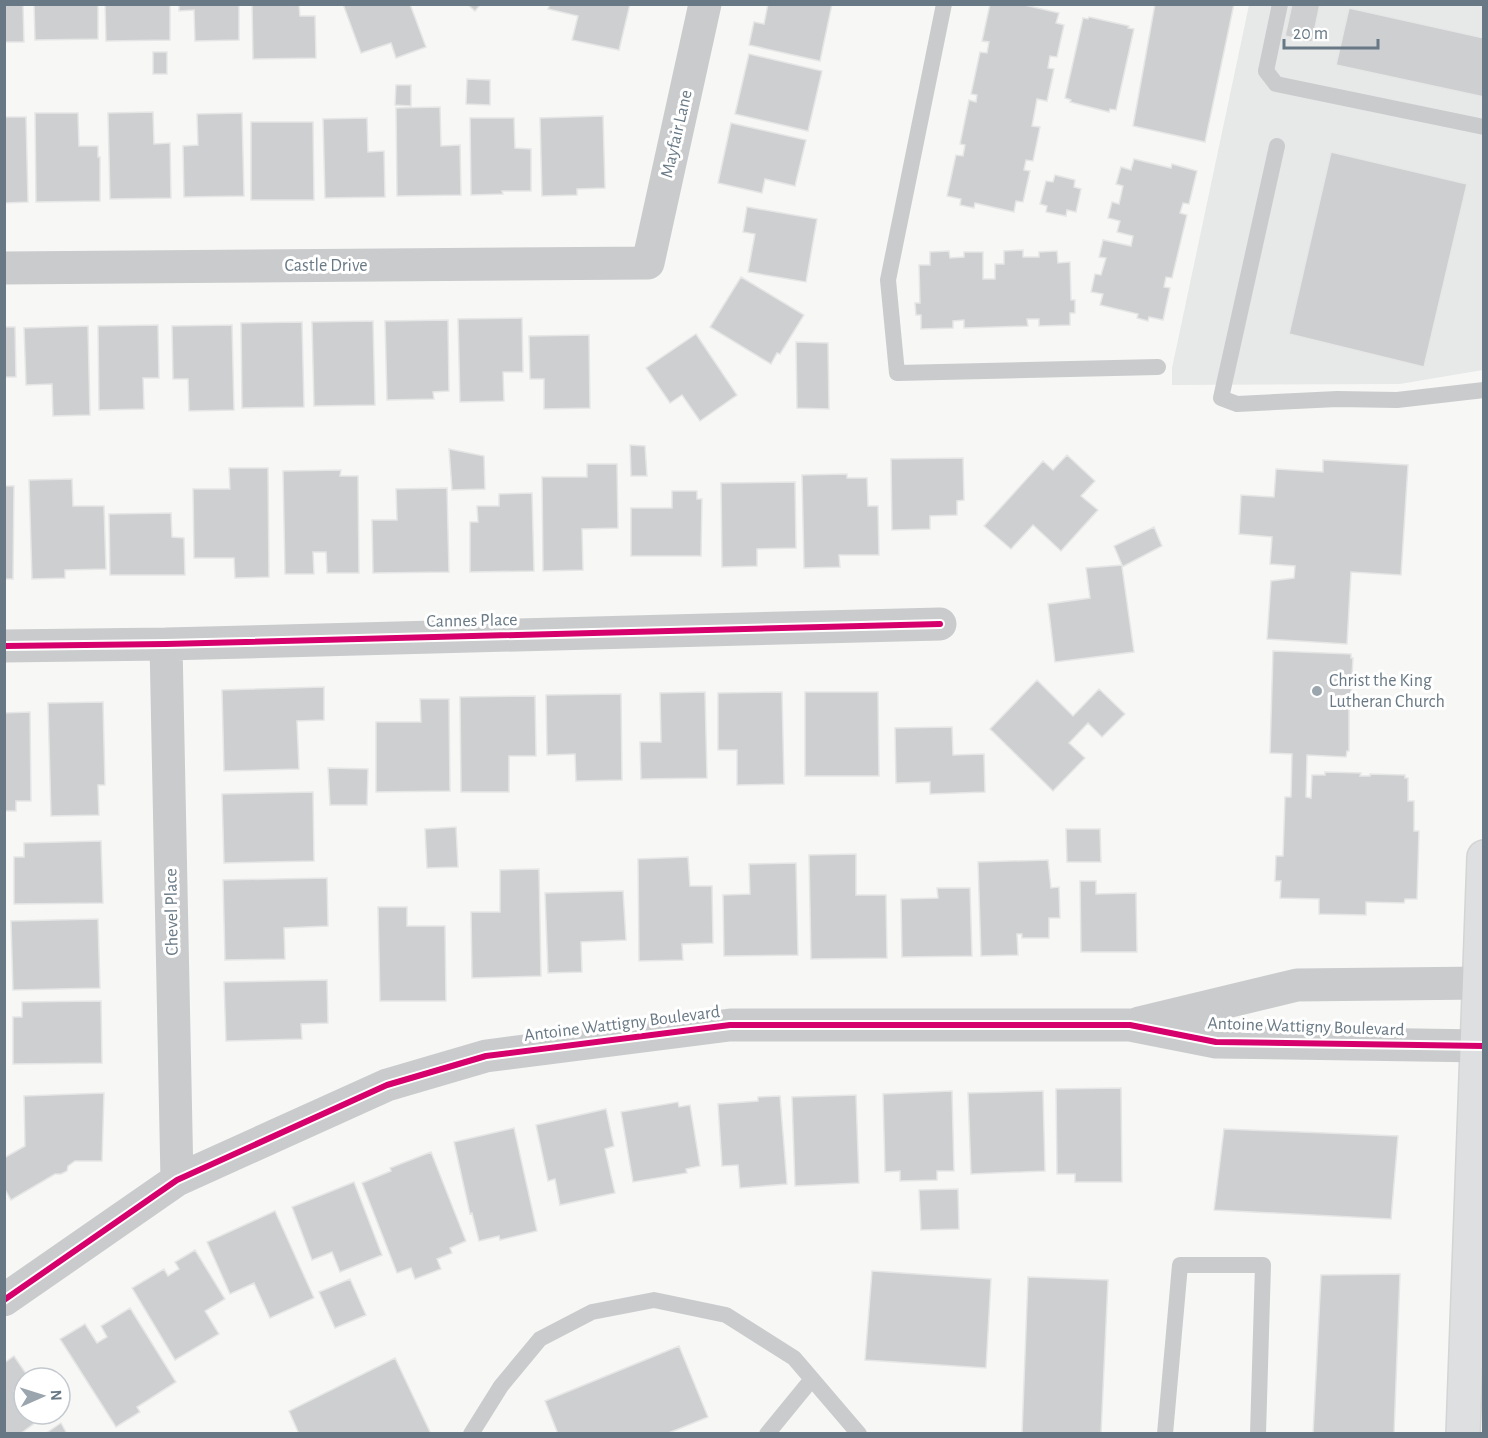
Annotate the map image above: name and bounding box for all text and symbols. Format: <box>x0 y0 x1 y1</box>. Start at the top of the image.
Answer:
scale bar <box>1284 12 1378 50</box>
text: 20 m <box>1293 25 1328 43</box>
street label: Mayfair Lane <box>658 88 696 180</box>
street label: Castle Drive <box>284 257 368 275</box>
street label: Cannes Place <box>426 611 518 631</box>
place label: Christ the King Lutheran Church <box>1329 672 1445 711</box>
marker: Christ the King Lutheran Church <box>1310 684 1324 698</box>
street label: Chevel Place <box>162 868 182 956</box>
street label: Antoine Wattigny Boulevard <box>523 1003 721 1045</box>
street label: Antoine Wattigny Boulevard <box>1207 1015 1405 1039</box>
north arrow <box>12 1366 72 1426</box>
text: N <box>48 1389 64 1401</box>

